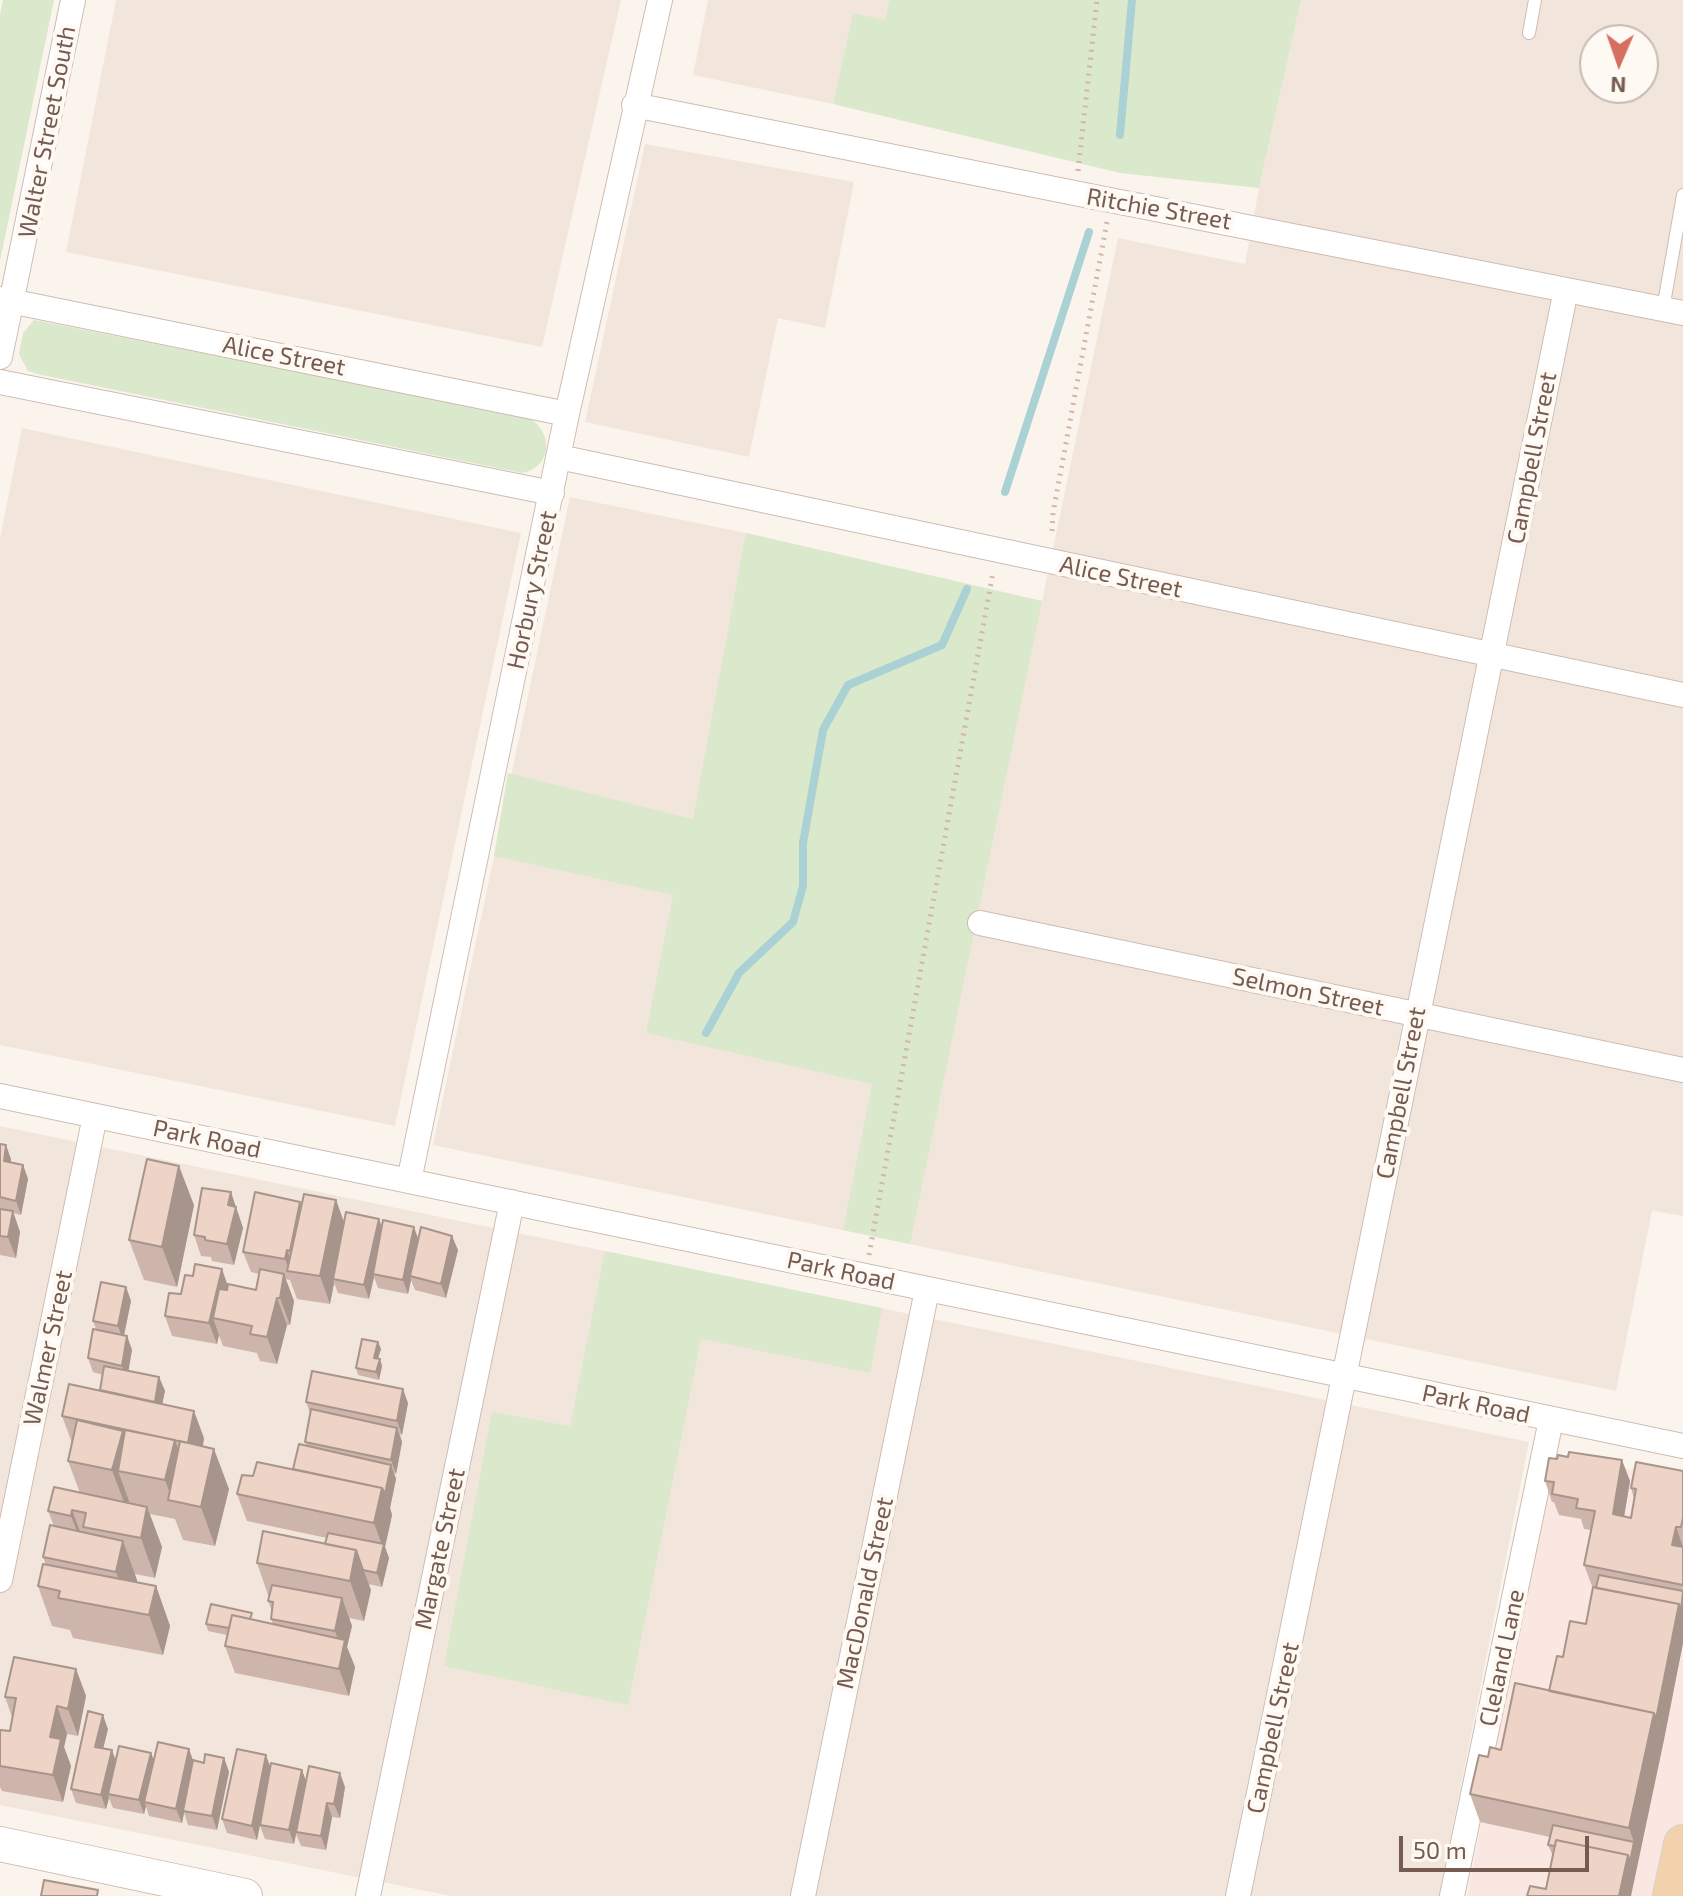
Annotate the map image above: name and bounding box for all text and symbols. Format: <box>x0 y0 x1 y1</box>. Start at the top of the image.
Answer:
street label: Walter Street South <box>12 23 82 241</box>
north arrow <box>1579 24 1659 104</box>
text: N <box>1610 73 1627 99</box>
street label: Ritchie Street <box>1084 182 1234 236</box>
street label: Alice Street <box>220 330 348 382</box>
street label: Campbell Street <box>1501 370 1563 546</box>
street label: Horbury Street <box>501 508 563 672</box>
street label: Alice Street <box>1057 550 1185 604</box>
street label: Selmon Street <box>1230 962 1386 1022</box>
street label: Campbell Street <box>1370 1005 1432 1181</box>
street label: Park Road <box>150 1114 264 1164</box>
street label: Park Road <box>784 1246 898 1296</box>
street label: Walmer Street <box>17 1268 79 1428</box>
street label: Park Road <box>1419 1379 1533 1429</box>
street label: Margate Street <box>409 1466 471 1632</box>
street label: MacDonald Street <box>831 1494 899 1692</box>
street label: Cleland Lane <box>1473 1587 1531 1729</box>
street label: Campbell Street <box>1241 1640 1305 1816</box>
scale bar <box>1403 1820 1593 1870</box>
text: 50 m <box>1413 1835 1467 1864</box>

